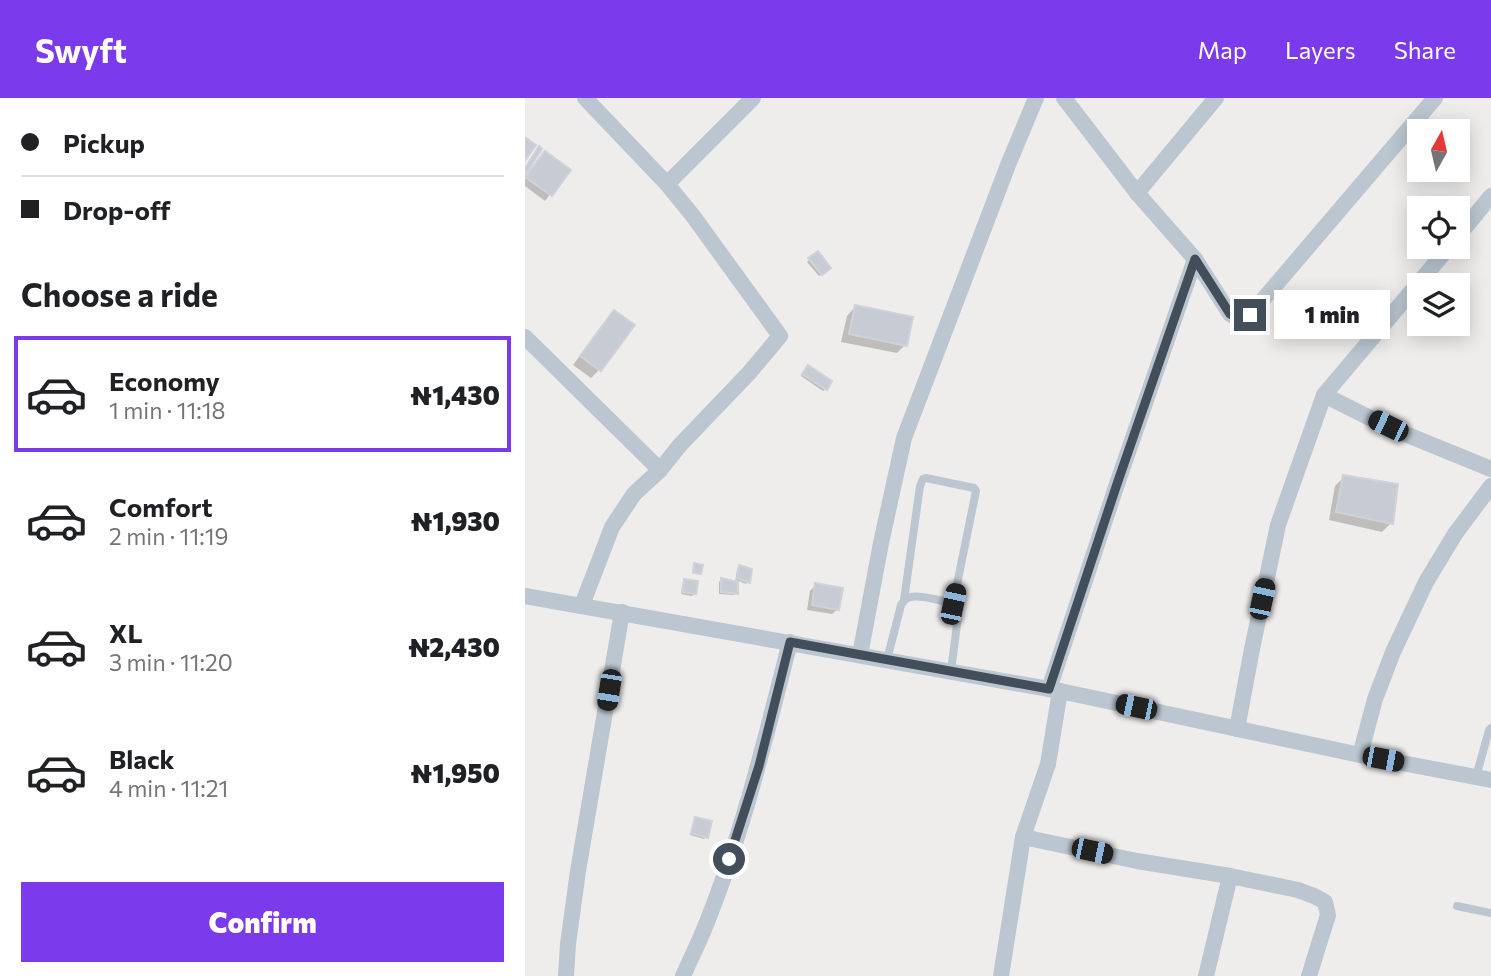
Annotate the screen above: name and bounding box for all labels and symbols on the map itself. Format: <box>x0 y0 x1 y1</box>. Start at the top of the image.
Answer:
north arrow <box>1407 119 1470 182</box>
callout: 1 min <box>1275 290 1390 340</box>
route end <box>1234 299 1266 331</box>
car <box>1365 407 1412 445</box>
car <box>1248 576 1277 622</box>
car <box>939 581 968 627</box>
car <box>596 668 623 712</box>
car <box>1114 692 1159 722</box>
car <box>1361 745 1406 773</box>
car <box>1070 836 1115 866</box>
route start <box>713 843 745 875</box>

